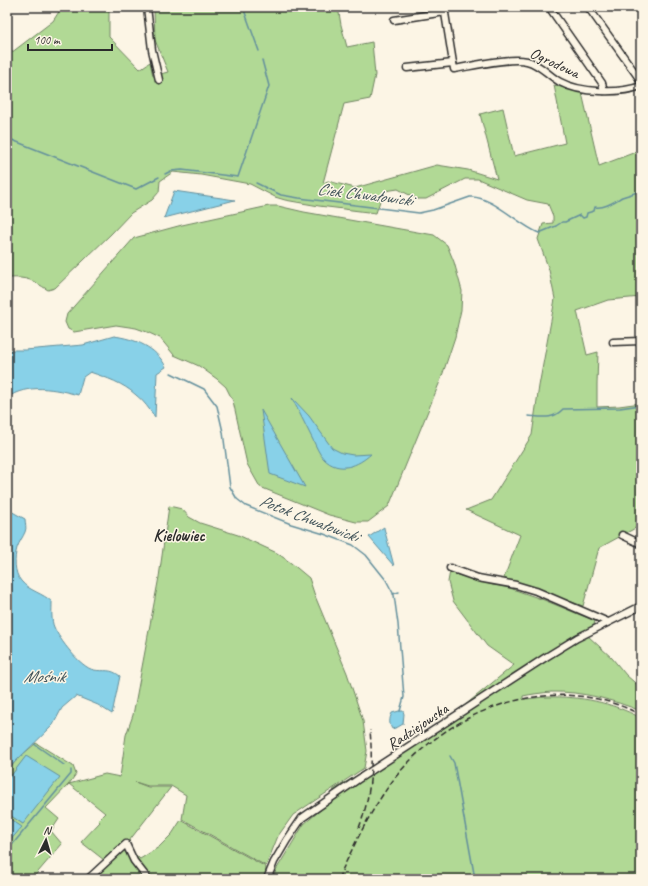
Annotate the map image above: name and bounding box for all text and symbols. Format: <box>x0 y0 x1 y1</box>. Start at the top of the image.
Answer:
scale bar <box>28 26 112 52</box>
text: 100 m <box>34 32 61 48</box>
street label: Ogrodowa <box>527 43 584 84</box>
water label: Ciek Chwałowicki <box>316 178 418 211</box>
water label: Potok Chwałowicki <box>257 490 366 549</box>
district label: Kielowiec <box>153 525 205 546</box>
water label: Mośnik <box>23 666 67 687</box>
street label: Radziejowska <box>383 698 453 755</box>
north arrow <box>26 820 66 860</box>
text: N <box>43 823 53 837</box>

